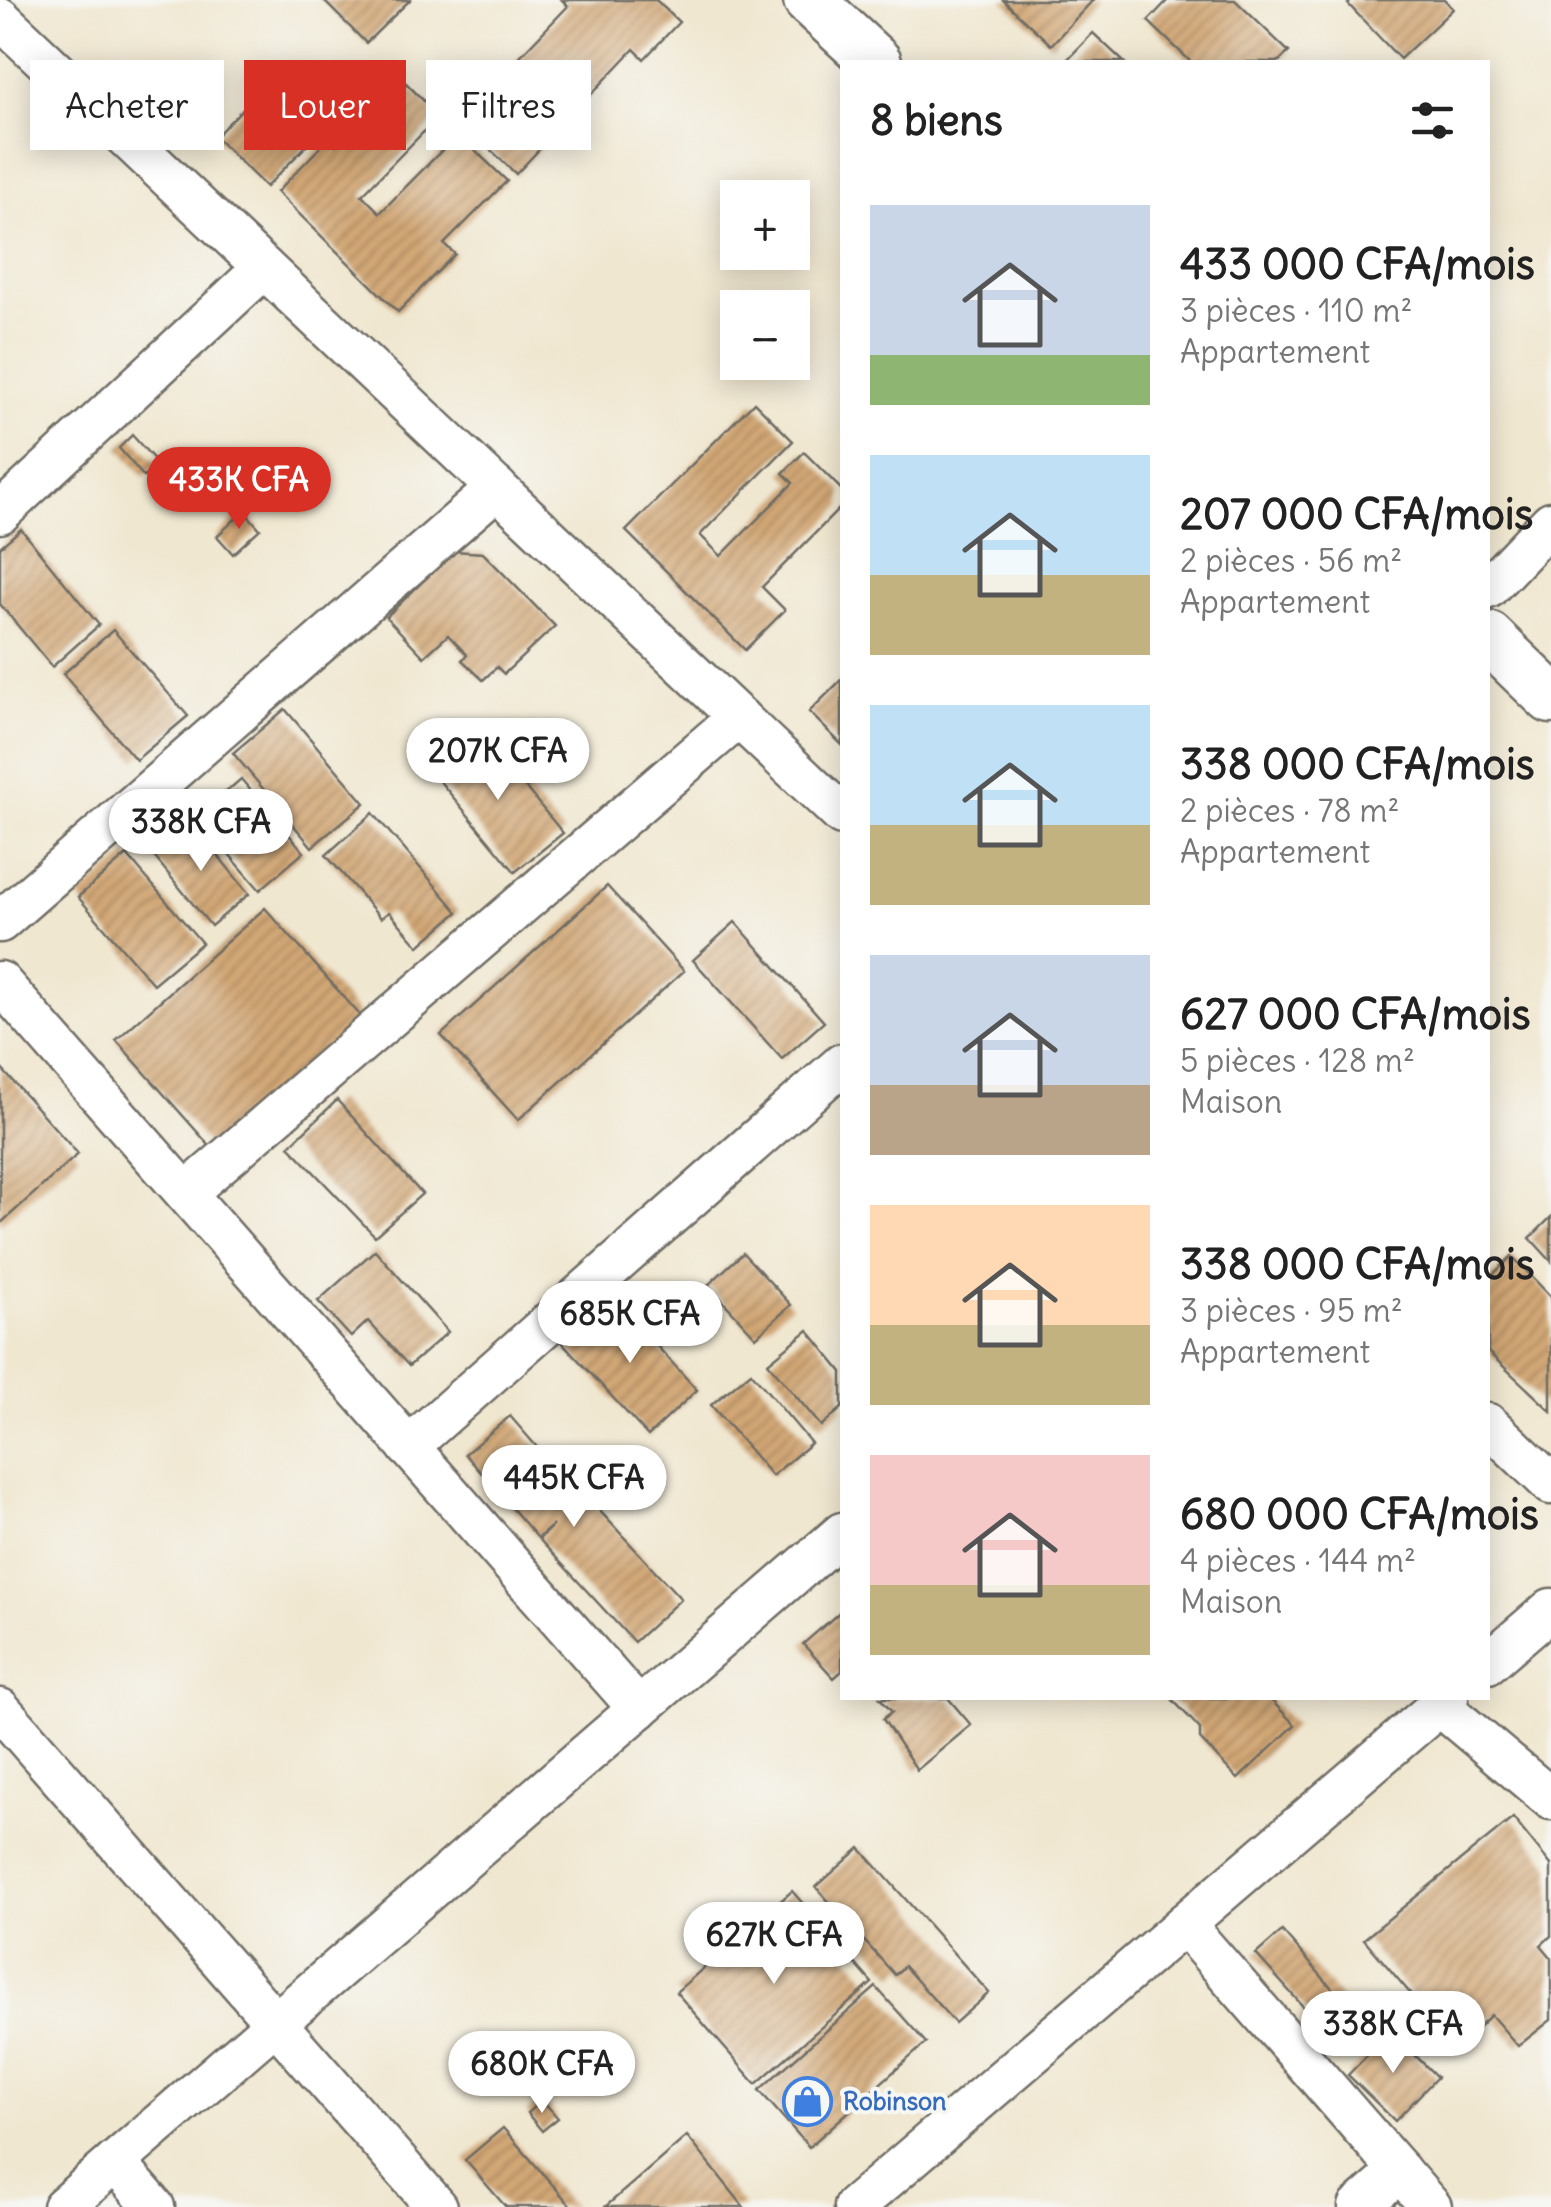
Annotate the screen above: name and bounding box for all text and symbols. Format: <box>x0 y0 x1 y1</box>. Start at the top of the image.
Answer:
chip: Acheter <box>30 60 224 150</box>
chip: Louer <box>244 60 406 150</box>
chip: Filtres <box>426 60 591 150</box>
icon: filters <box>1405 93 1460 148</box>
text: 8 biens <box>870 94 1003 146</box>
map controls <box>720 180 810 380</box>
button: + <box>720 180 810 270</box>
text: 433 000 CFA/mois <box>1180 238 1535 290</box>
icon: home <box>950 245 1070 365</box>
button: − <box>720 290 810 380</box>
text: 3 pièces · 110 m² <box>1180 290 1412 331</box>
text: Appartement <box>1180 331 1370 372</box>
pin: 433K CFA <box>136 447 342 532</box>
text: 433K CFA <box>169 459 309 500</box>
text: 207 000 CFA/mois <box>1180 488 1533 540</box>
icon: home <box>950 495 1070 615</box>
text: 2 pièces · 56 m² <box>1180 540 1402 581</box>
text: Appartement <box>1180 581 1370 622</box>
pin: 207K CFA <box>395 718 601 803</box>
text: 207K CFA <box>428 730 568 771</box>
text: 338 000 CFA/mois <box>1180 738 1535 790</box>
icon: home <box>950 745 1070 865</box>
pin: 338K CFA <box>98 789 304 874</box>
text: 2 pièces · 78 m² <box>1180 790 1399 831</box>
text: 338K CFA <box>131 801 271 842</box>
text: Appartement <box>1180 831 1370 872</box>
text: 627 000 CFA/mois <box>1180 988 1531 1040</box>
icon: home <box>950 995 1070 1115</box>
text: 5 pièces · 128 m² <box>1180 1040 1415 1081</box>
text: Maison <box>1180 1081 1282 1122</box>
text: 338 000 CFA/mois <box>1180 1238 1535 1290</box>
icon: home <box>950 1245 1070 1365</box>
pin: 685K CFA <box>527 1281 733 1366</box>
text: 3 pièces · 95 m² <box>1180 1290 1403 1331</box>
text: 685K CFA <box>560 1293 700 1334</box>
text: Appartement <box>1180 1331 1370 1372</box>
pin: 445K CFA <box>471 1445 677 1530</box>
text: 445K CFA <box>504 1457 644 1498</box>
text: 680 000 CFA/mois <box>1180 1488 1539 1540</box>
icon: home <box>950 1495 1070 1615</box>
text: 4 pièces · 144 m² <box>1180 1540 1416 1581</box>
text: Maison <box>1180 1581 1282 1622</box>
pin: 627K CFA <box>671 1902 877 1987</box>
text: 627K CFA <box>705 1914 843 1955</box>
pin: 338K CFA <box>1290 1991 1496 2076</box>
text: 338K CFA <box>1323 2003 1463 2044</box>
pin: 680K CFA <box>439 2031 645 2116</box>
text: 680K CFA <box>470 2043 614 2084</box>
shop icon: Robinson <box>782 2075 834 2127</box>
place label: Robinson <box>843 2085 947 2117</box>

